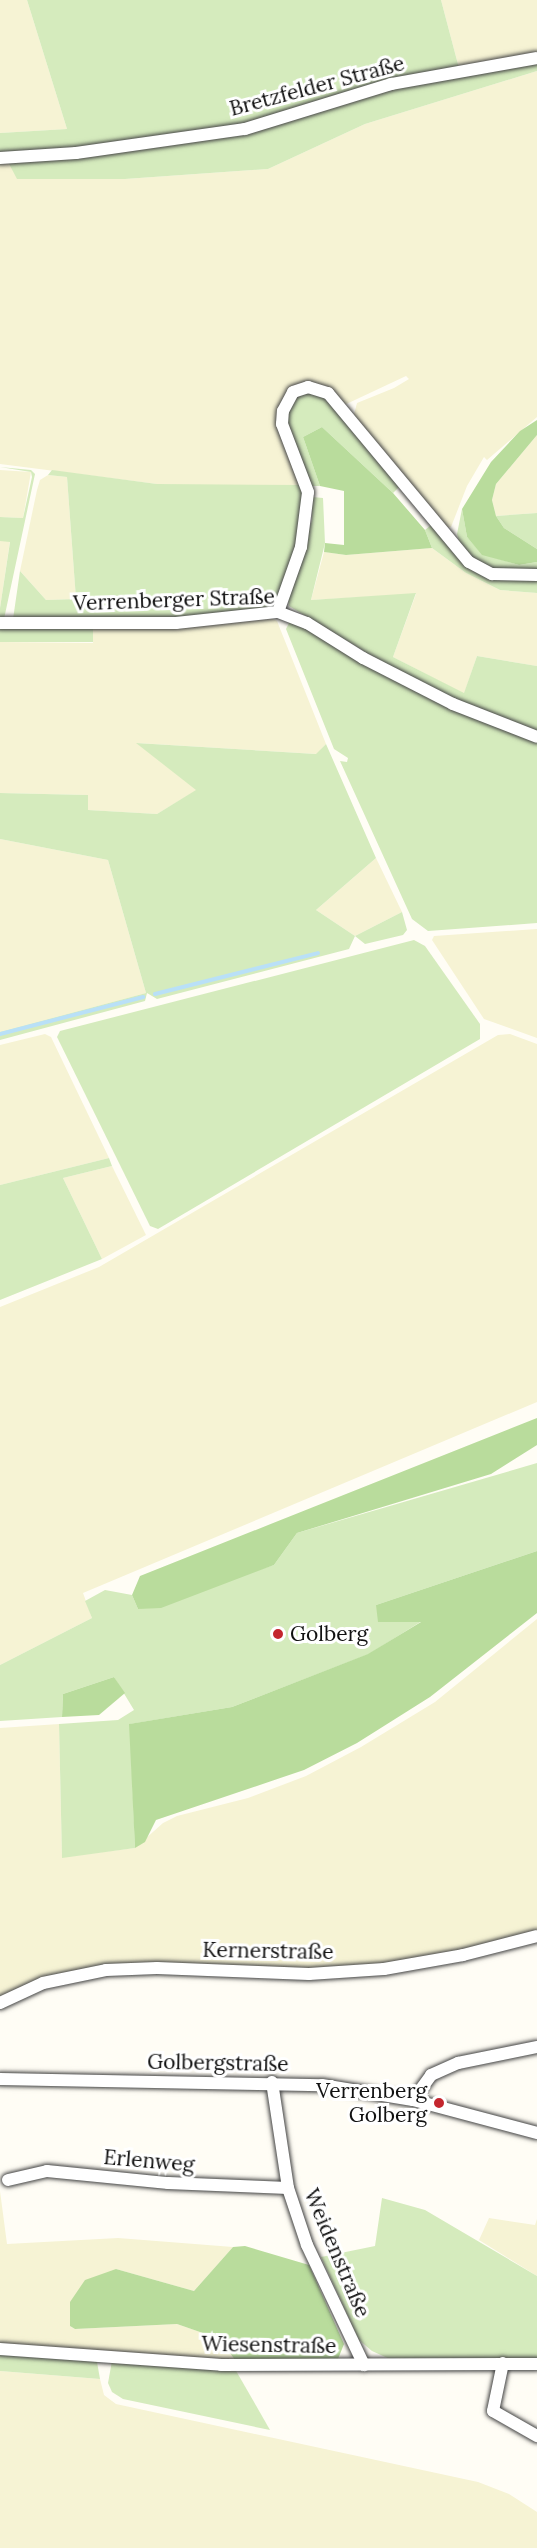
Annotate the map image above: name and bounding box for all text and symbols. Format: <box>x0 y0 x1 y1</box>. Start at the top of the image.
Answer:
street label: Bretzfelder Straße <box>227 51 407 121</box>
street label: Verrenberger Straße <box>73 584 275 616</box>
place label: Golberg <box>290 1621 368 1647</box>
marker: Golberg <box>271 1627 285 1641</box>
street label: Kernerstraße <box>202 1937 334 1965</box>
street label: Golbergstraße <box>147 2049 289 2077</box>
place label: Verrenberg Golberg <box>316 2078 427 2128</box>
marker: Verrenberg Golberg <box>432 2096 446 2110</box>
street label: Erlenweg <box>103 2144 195 2178</box>
street label: Weidenstraße <box>299 2185 375 2321</box>
street label: Wiesenstraße <box>201 2331 337 2359</box>

